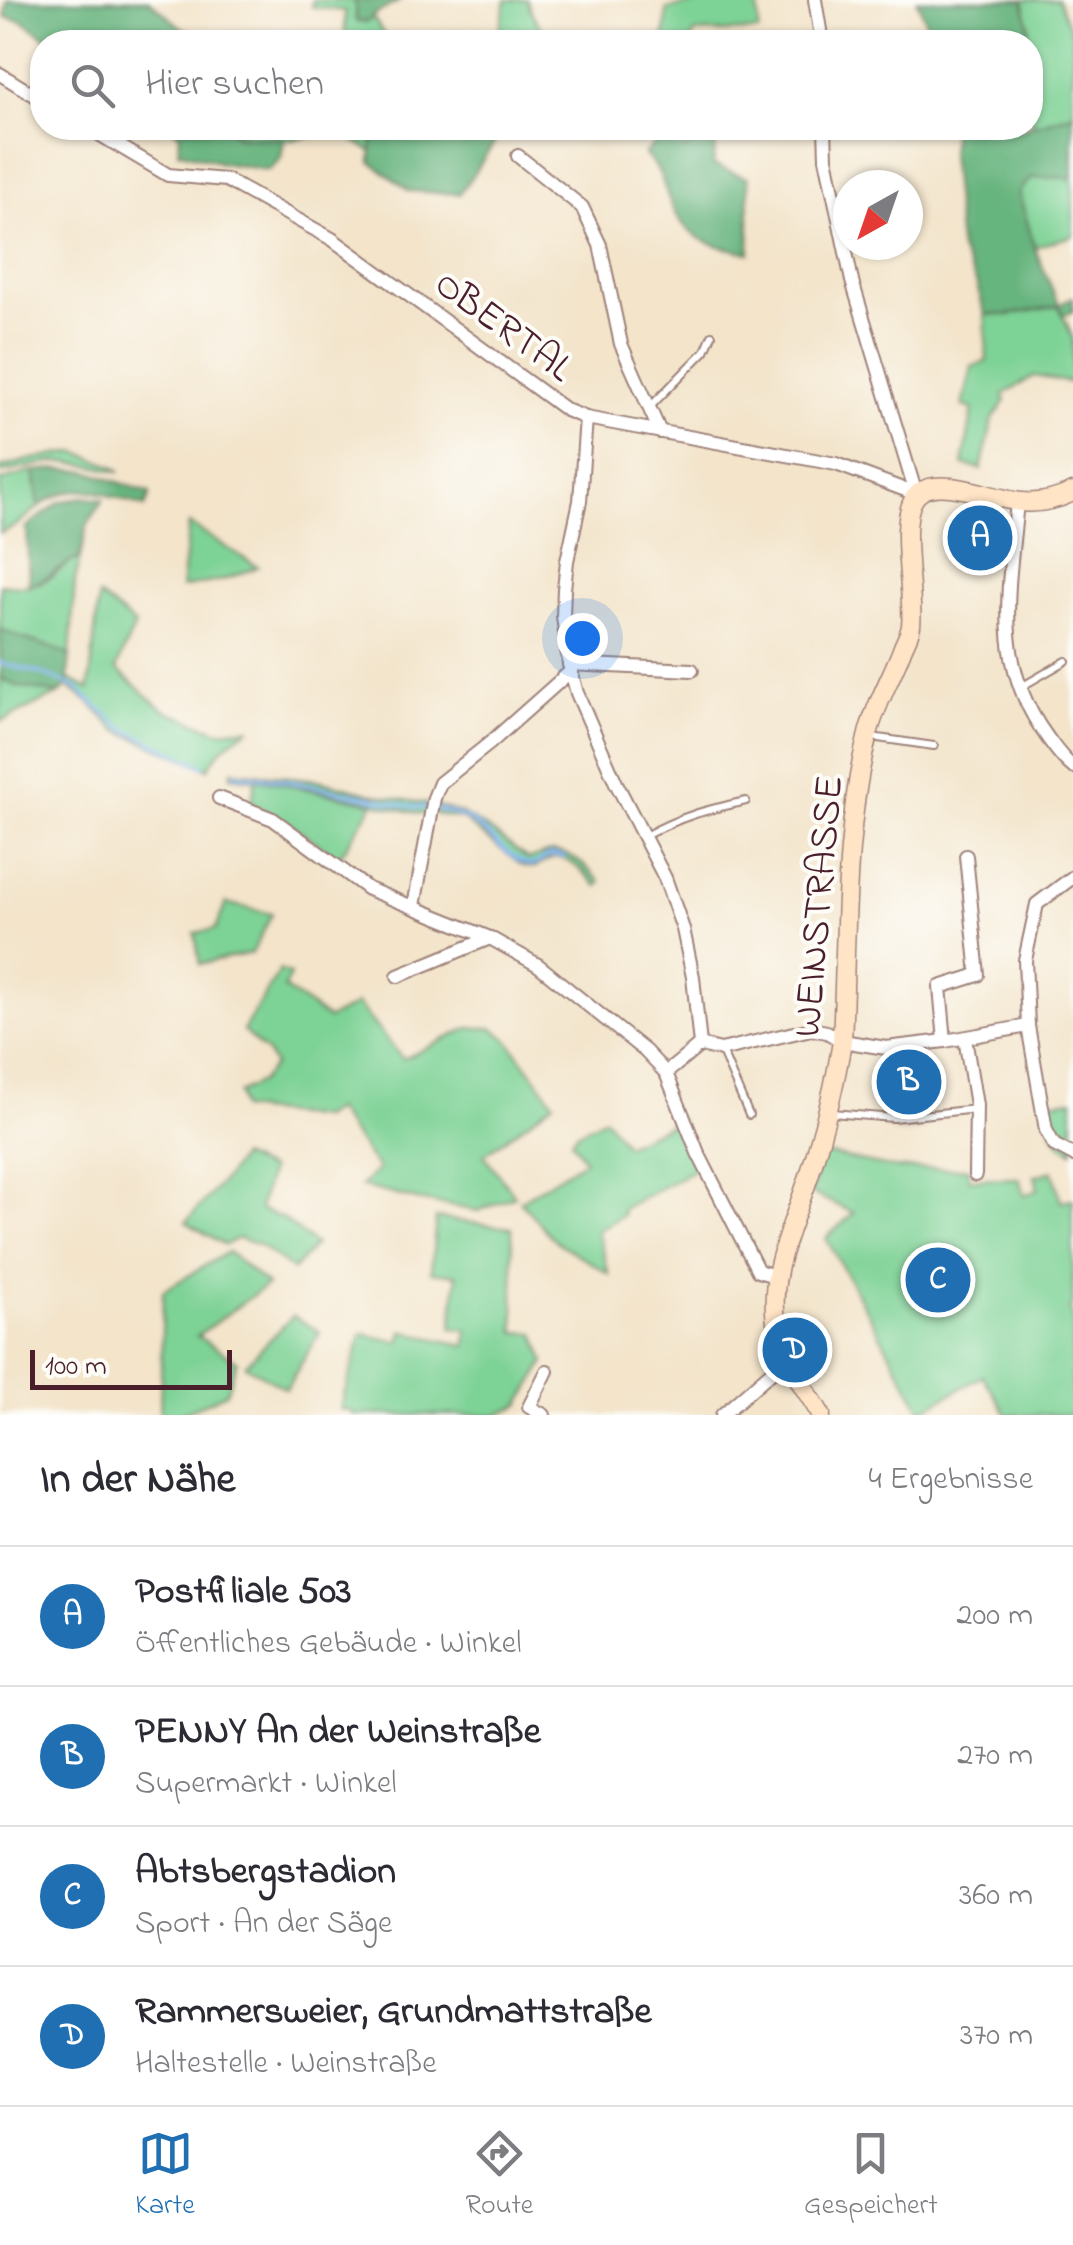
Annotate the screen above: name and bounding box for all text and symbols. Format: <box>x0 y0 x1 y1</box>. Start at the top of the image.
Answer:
search box <box>30 30 1043 140</box>
text: Hier suchen <box>145 57 324 113</box>
icon: search <box>65 58 120 113</box>
north arrow <box>833 170 923 260</box>
street label: OBERTAL <box>421 257 584 398</box>
pin: A <box>948 500 1012 576</box>
your location <box>557 613 608 664</box>
street label: WEINSTRASSE <box>780 773 861 1040</box>
pin: B <box>876 1044 942 1120</box>
pin: C <box>906 1242 970 1318</box>
pin: D <box>762 1312 828 1388</box>
scale bar <box>30 1345 232 1390</box>
text: 100 m <box>45 1347 107 1388</box>
text: In der Nähe <box>40 1450 235 1511</box>
text: 4 Ergebnisse <box>868 1457 1033 1504</box>
text: Postfiliale 503 <box>135 1565 352 1621</box>
text: A <box>63 1593 82 1640</box>
text: 200 m <box>957 1593 1033 1640</box>
text: Öffentliches Gebäude · Winkel <box>135 1621 522 1668</box>
text: PENNY An der Weinstraße <box>135 1705 541 1761</box>
text: B <box>62 1733 83 1780</box>
text: 270 m <box>957 1733 1033 1780</box>
text: Supermarkt · Winkel <box>135 1761 397 1808</box>
text: Abtsbergstadion <box>135 1845 396 1901</box>
text: C <box>64 1873 81 1920</box>
text: 360 m <box>959 1873 1033 1920</box>
text: Sport · An der Säge <box>135 1901 392 1948</box>
text: Rammersweier, Grundmattstraße <box>135 1985 651 2041</box>
text: D <box>61 2013 84 2060</box>
text: 370 m <box>960 2013 1033 2060</box>
text: Haltestelle · Weinstraße <box>135 2041 437 2088</box>
tab: Karte <box>135 2126 195 2227</box>
tab: Route <box>465 2126 533 2227</box>
tab: Gespeichert <box>804 2126 938 2227</box>

